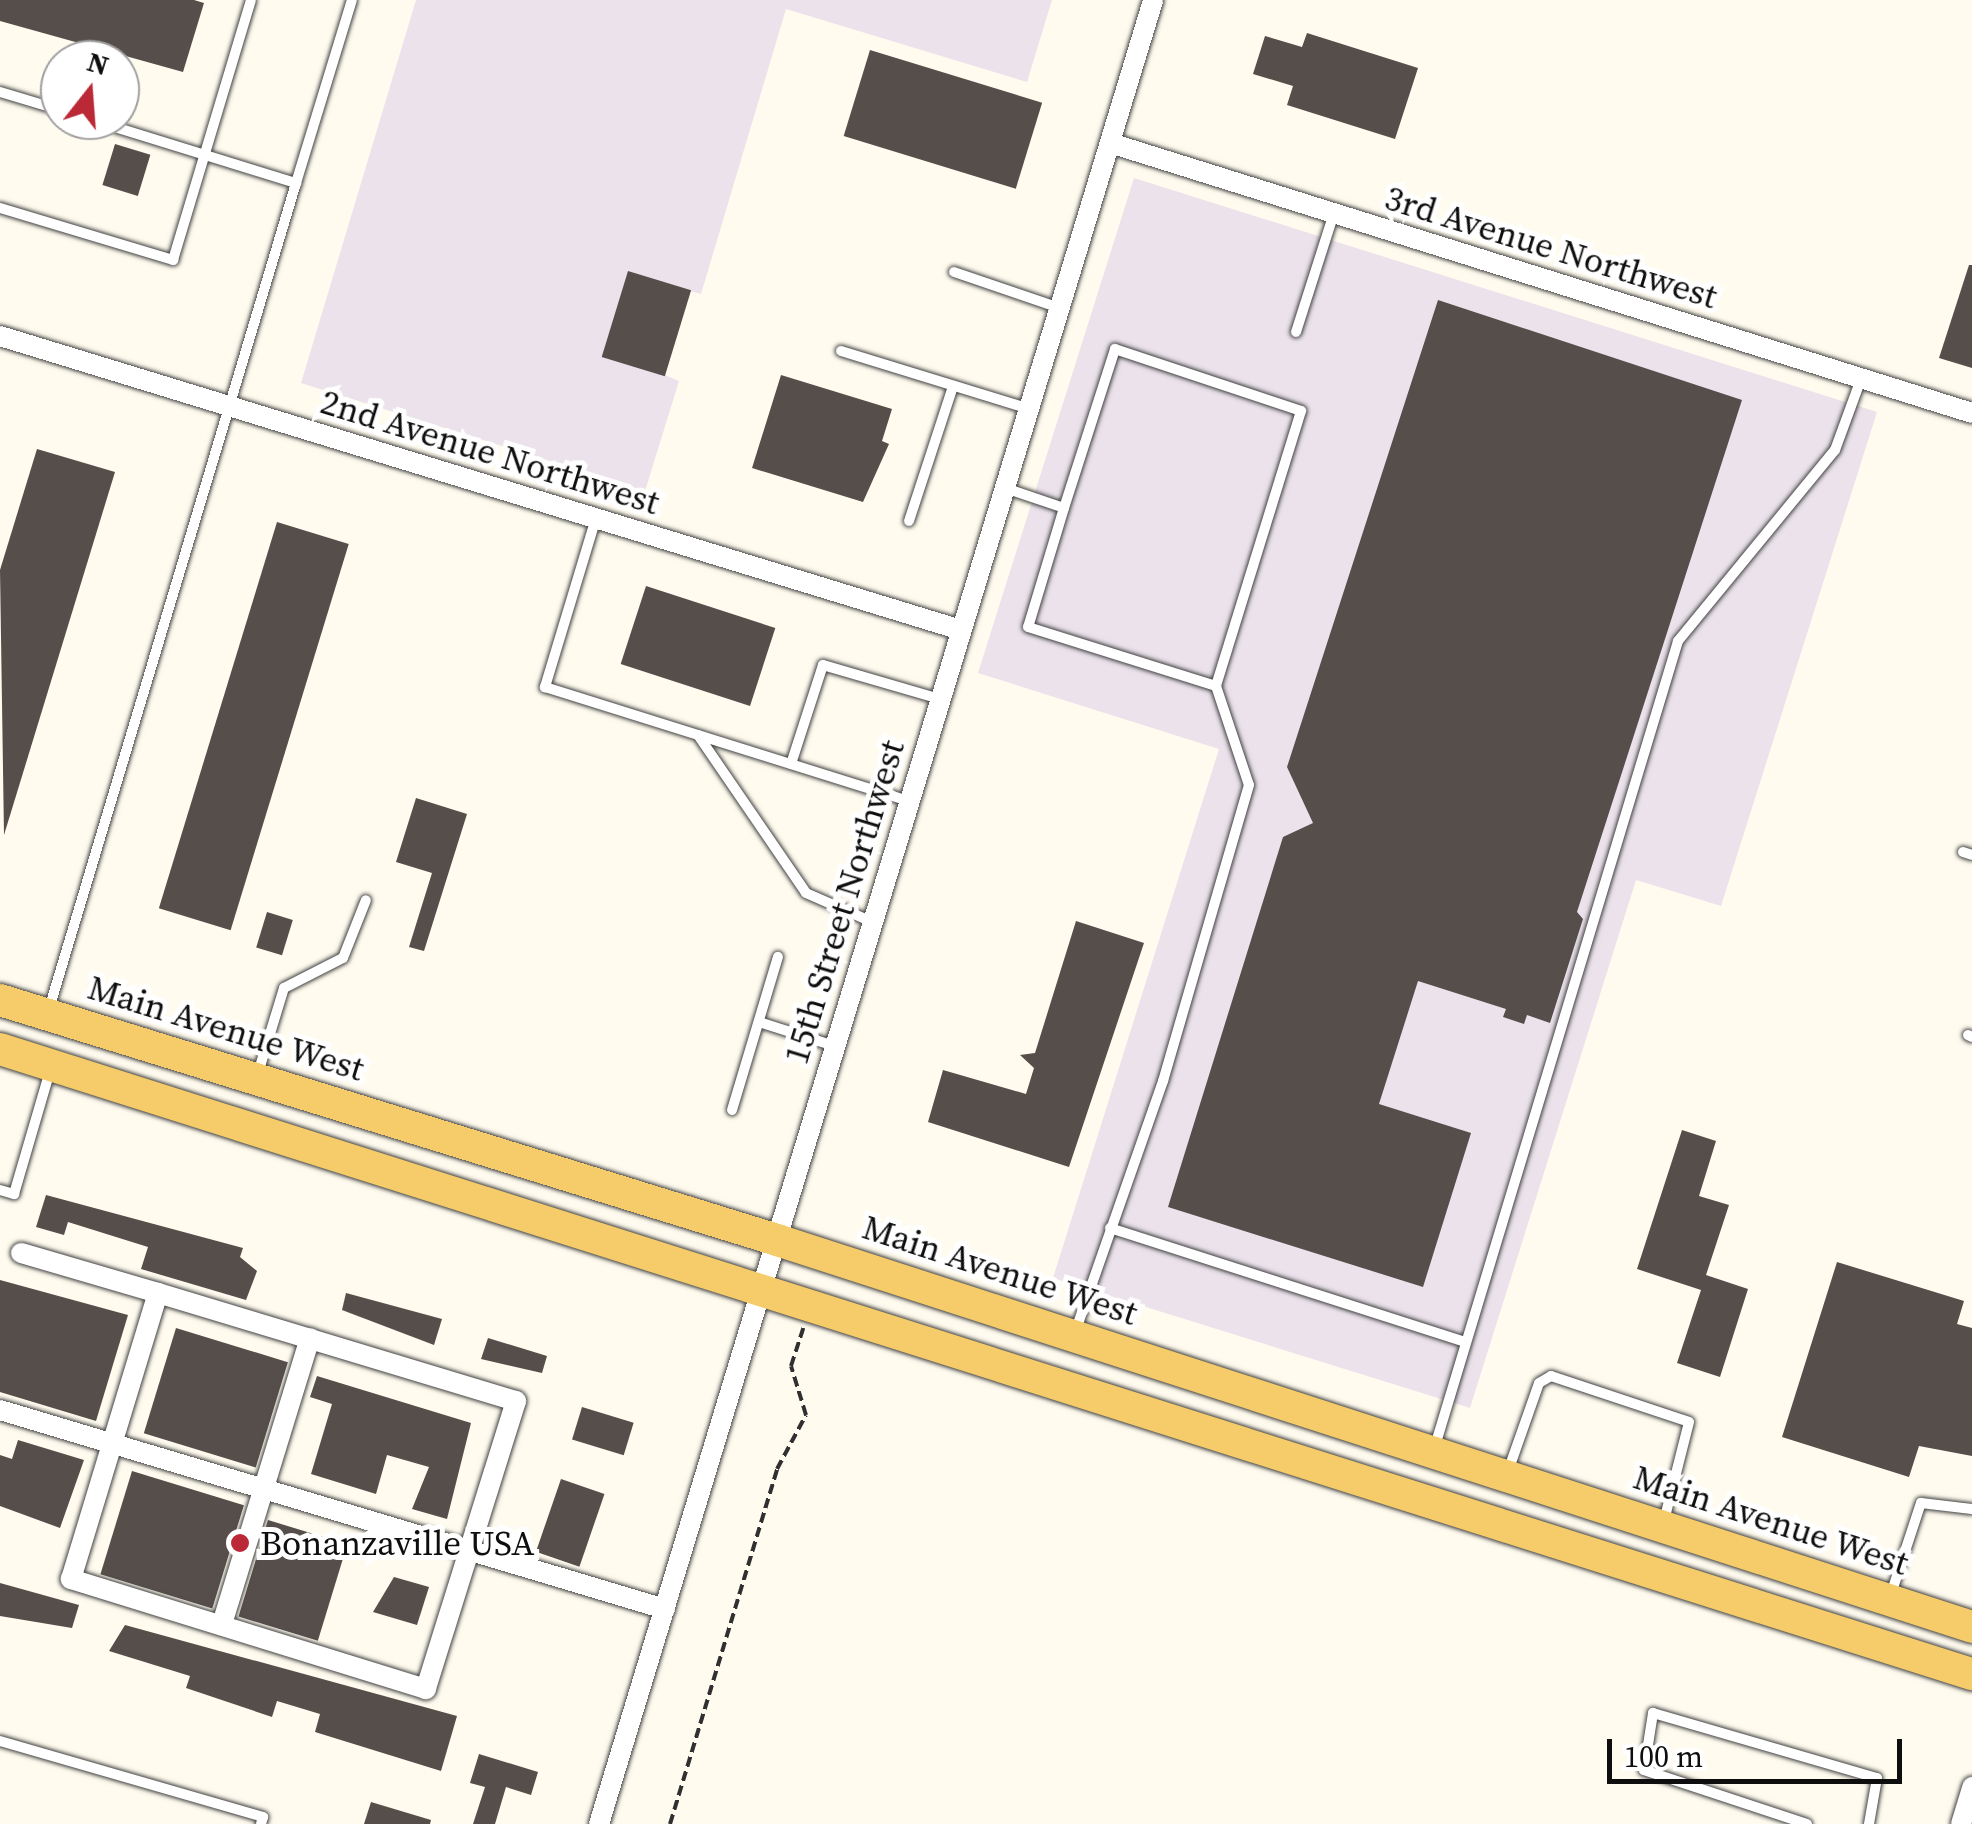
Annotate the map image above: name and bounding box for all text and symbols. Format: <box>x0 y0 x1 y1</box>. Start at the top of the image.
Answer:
north arrow <box>40 40 140 140</box>
text: N <box>83 42 113 84</box>
street label: 3rd Avenue Northwest <box>1380 177 1722 317</box>
street label: 2nd Avenue Northwest <box>316 381 664 523</box>
street label: 15th Street Northwest <box>775 735 913 1069</box>
street label: Main Avenue West <box>83 966 369 1090</box>
street label: Main Avenue West <box>857 1206 1143 1334</box>
street label: Main Avenue West <box>1628 1456 1914 1584</box>
place label: Bonanzaville USA <box>260 1522 535 1564</box>
marker: Bonanzaville USA <box>229 1532 251 1554</box>
scale bar <box>1612 1719 1907 1781</box>
text: 100 m <box>1624 1736 1703 1777</box>

